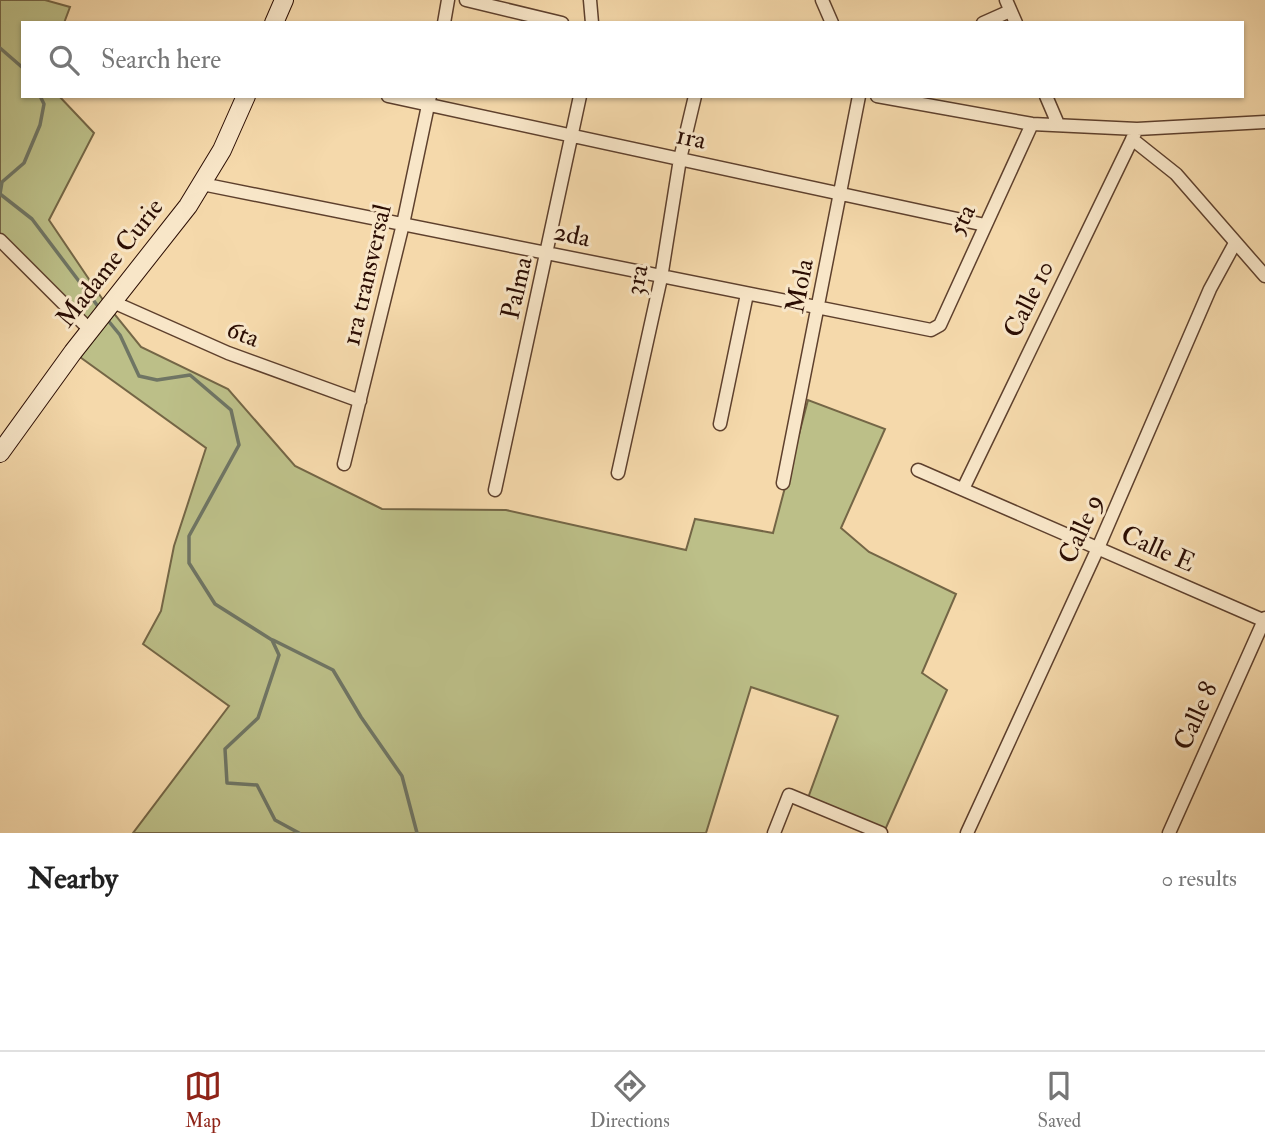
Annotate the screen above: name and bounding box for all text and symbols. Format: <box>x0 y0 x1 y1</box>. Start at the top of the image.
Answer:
search box <box>21 21 1244 98</box>
icon: search <box>45 41 83 79</box>
text: Search here <box>101 44 221 76</box>
street label: 1ra <box>673 119 709 157</box>
street label: Madame Curie <box>50 192 170 334</box>
street label: 5ta <box>941 199 983 241</box>
street label: 1ra transversal <box>335 201 399 349</box>
street label: 2da <box>551 216 594 255</box>
street label: Palma <box>494 254 540 322</box>
street label: Calle 10 <box>997 255 1061 343</box>
street label: Mola <box>779 256 821 316</box>
street label: 3ra <box>618 262 656 298</box>
street label: 6ta <box>222 313 264 355</box>
street label: Calle 9 <box>1052 489 1110 569</box>
street label: Calle E <box>1116 519 1200 579</box>
street label: Calle 8 <box>1167 677 1225 755</box>
text: Nearby <box>28 860 118 897</box>
text: 0 results <box>1161 864 1237 893</box>
tab: Map <box>184 1067 222 1133</box>
tab: Directions <box>590 1067 670 1133</box>
tab: Saved <box>1038 1067 1081 1133</box>

